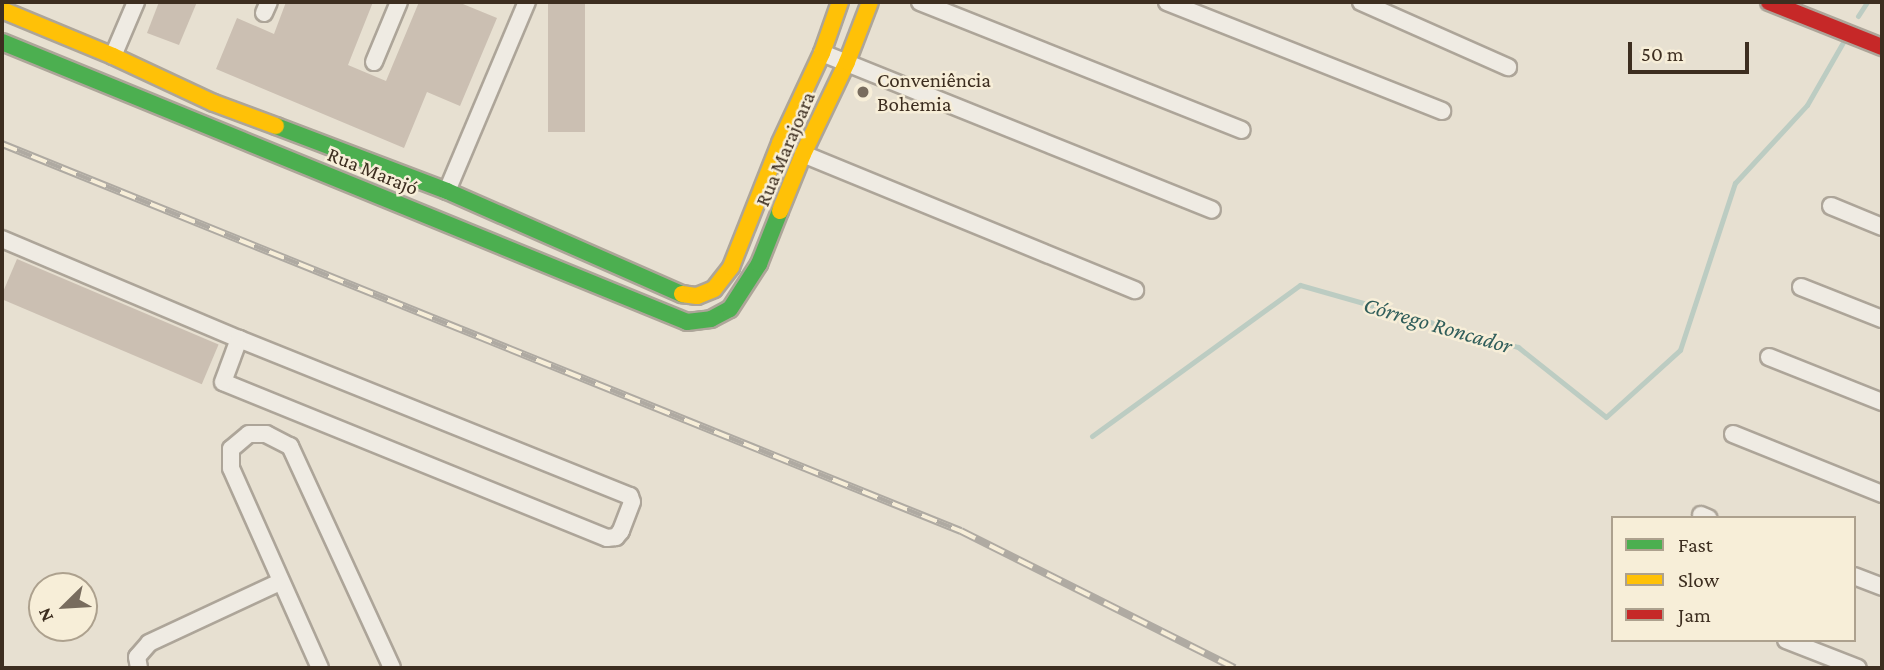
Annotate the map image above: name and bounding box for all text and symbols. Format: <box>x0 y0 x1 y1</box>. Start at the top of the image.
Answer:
scale bar <box>1632 28 1753 72</box>
text: 50 m <box>1641 42 1684 66</box>
place label: Conveniência Bohemia <box>877 67 991 117</box>
marker: Conveniência Bohemia <box>855 84 871 100</box>
street label: Rua Marajoara <box>750 88 820 210</box>
street label: Rua Marajó <box>324 141 422 201</box>
water label: Córrego Roncador <box>1360 291 1516 359</box>
legend <box>1611 516 1856 642</box>
text: Fast <box>1678 533 1713 557</box>
text: Slow <box>1678 568 1719 592</box>
north arrow <box>28 572 98 642</box>
text: Jam <box>1678 603 1711 627</box>
text: N <box>33 605 57 625</box>

